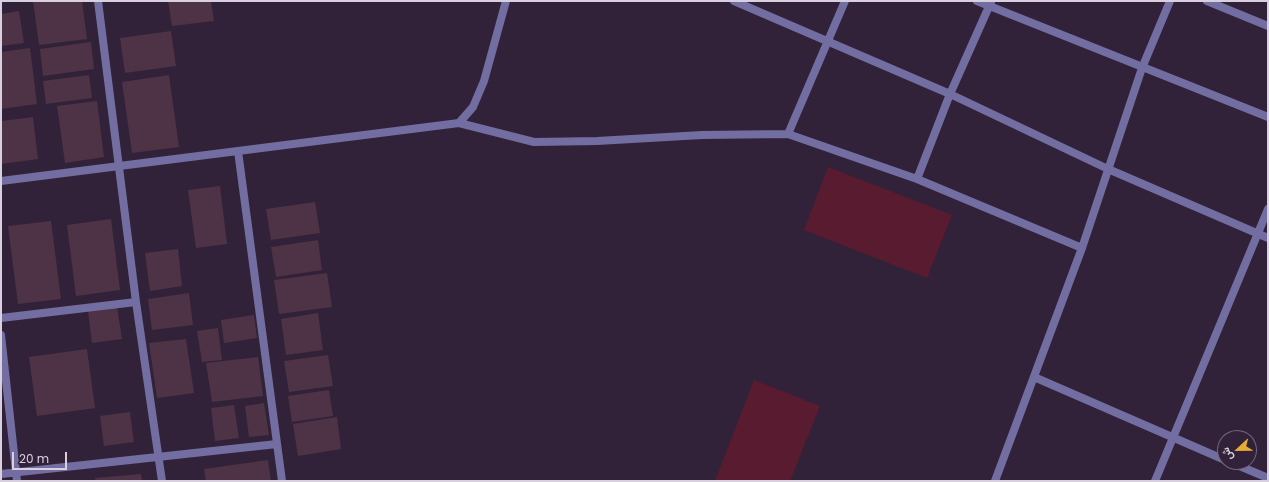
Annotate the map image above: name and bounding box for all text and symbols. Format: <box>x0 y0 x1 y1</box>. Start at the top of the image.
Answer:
north arrow <box>1217 430 1257 470</box>
scale bar <box>14 444 69 470</box>
text: ش <box>1217 445 1237 463</box>
text: 20 m <box>19 450 49 467</box>

